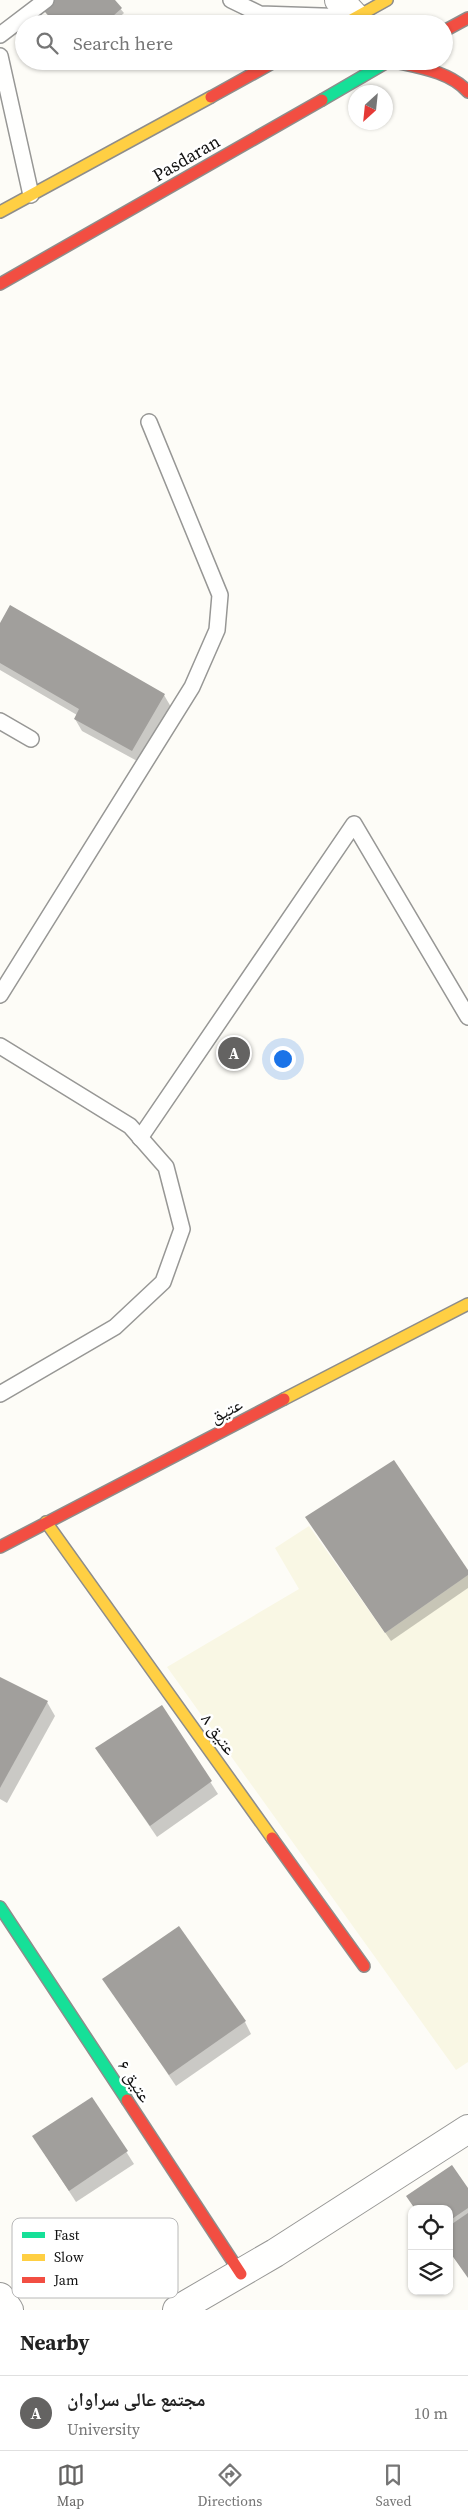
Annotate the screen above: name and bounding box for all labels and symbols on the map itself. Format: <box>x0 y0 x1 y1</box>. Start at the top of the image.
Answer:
north arrow <box>348 85 393 130</box>
street label: Pasdaran <box>148 129 224 187</box>
pin: A <box>218 1034 250 1072</box>
your location <box>270 1046 296 1072</box>
street label: عتیق <box>205 1391 247 1429</box>
street label: عتیق ۸ <box>195 1708 243 1760</box>
street label: عتیق ۶ <box>112 2055 158 2107</box>
legend <box>12 2218 178 2298</box>
text: Fast <box>54 2225 80 2245</box>
text: Slow <box>54 2247 84 2267</box>
text: Jam <box>53 2270 79 2290</box>

